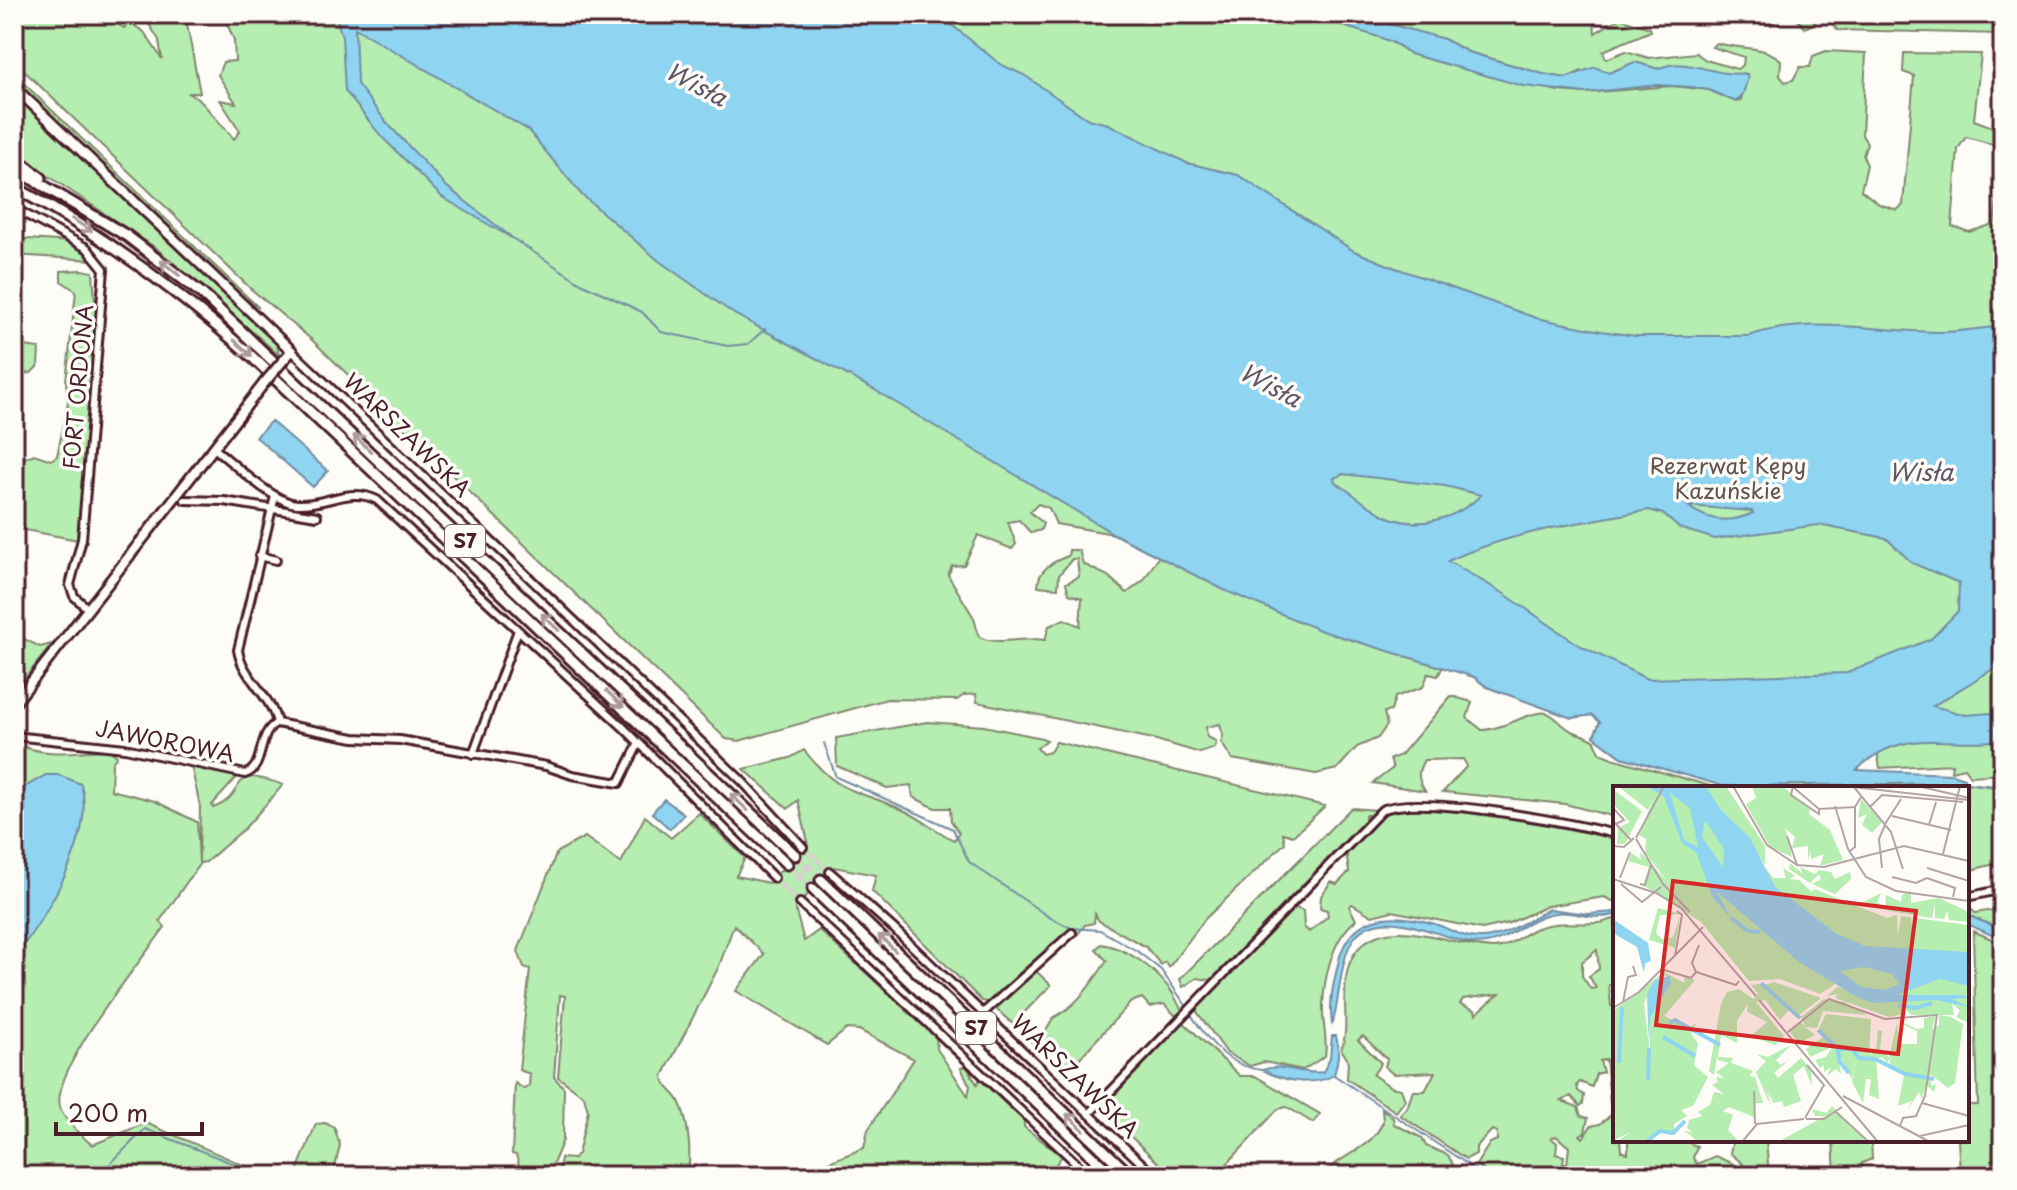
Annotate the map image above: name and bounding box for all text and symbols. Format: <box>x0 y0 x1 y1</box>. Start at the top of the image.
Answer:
water label: Wisła <box>660 52 735 115</box>
one-way arrow <box>70 218 93 234</box>
one-way arrow <box>160 259 181 277</box>
street label: FORT ORDONA <box>53 303 100 471</box>
one-way arrow <box>232 339 252 357</box>
water label: Wisła <box>1234 353 1309 416</box>
street label: WARSZAWSKA <box>337 364 479 504</box>
one-way arrow <box>353 434 372 453</box>
park label: Rezerwat Kępy Kazuńskie <box>1650 448 1806 506</box>
water label: Wisła <box>1889 453 1954 489</box>
road number: S7 <box>445 525 485 557</box>
one-way arrow <box>540 613 560 632</box>
one-way arrow <box>605 690 625 708</box>
street label: JAWOROWA <box>93 710 238 769</box>
inset map <box>1613 786 1969 1142</box>
one-way arrow <box>729 793 749 811</box>
one-way arrow <box>877 933 897 952</box>
street label: WARSZAWSKA <box>1005 1005 1147 1145</box>
road number: S7 <box>956 1012 996 1044</box>
scale bar <box>56 1086 202 1136</box>
text: 200 m <box>68 1094 148 1130</box>
one-way arrow <box>1066 1113 1085 1132</box>

